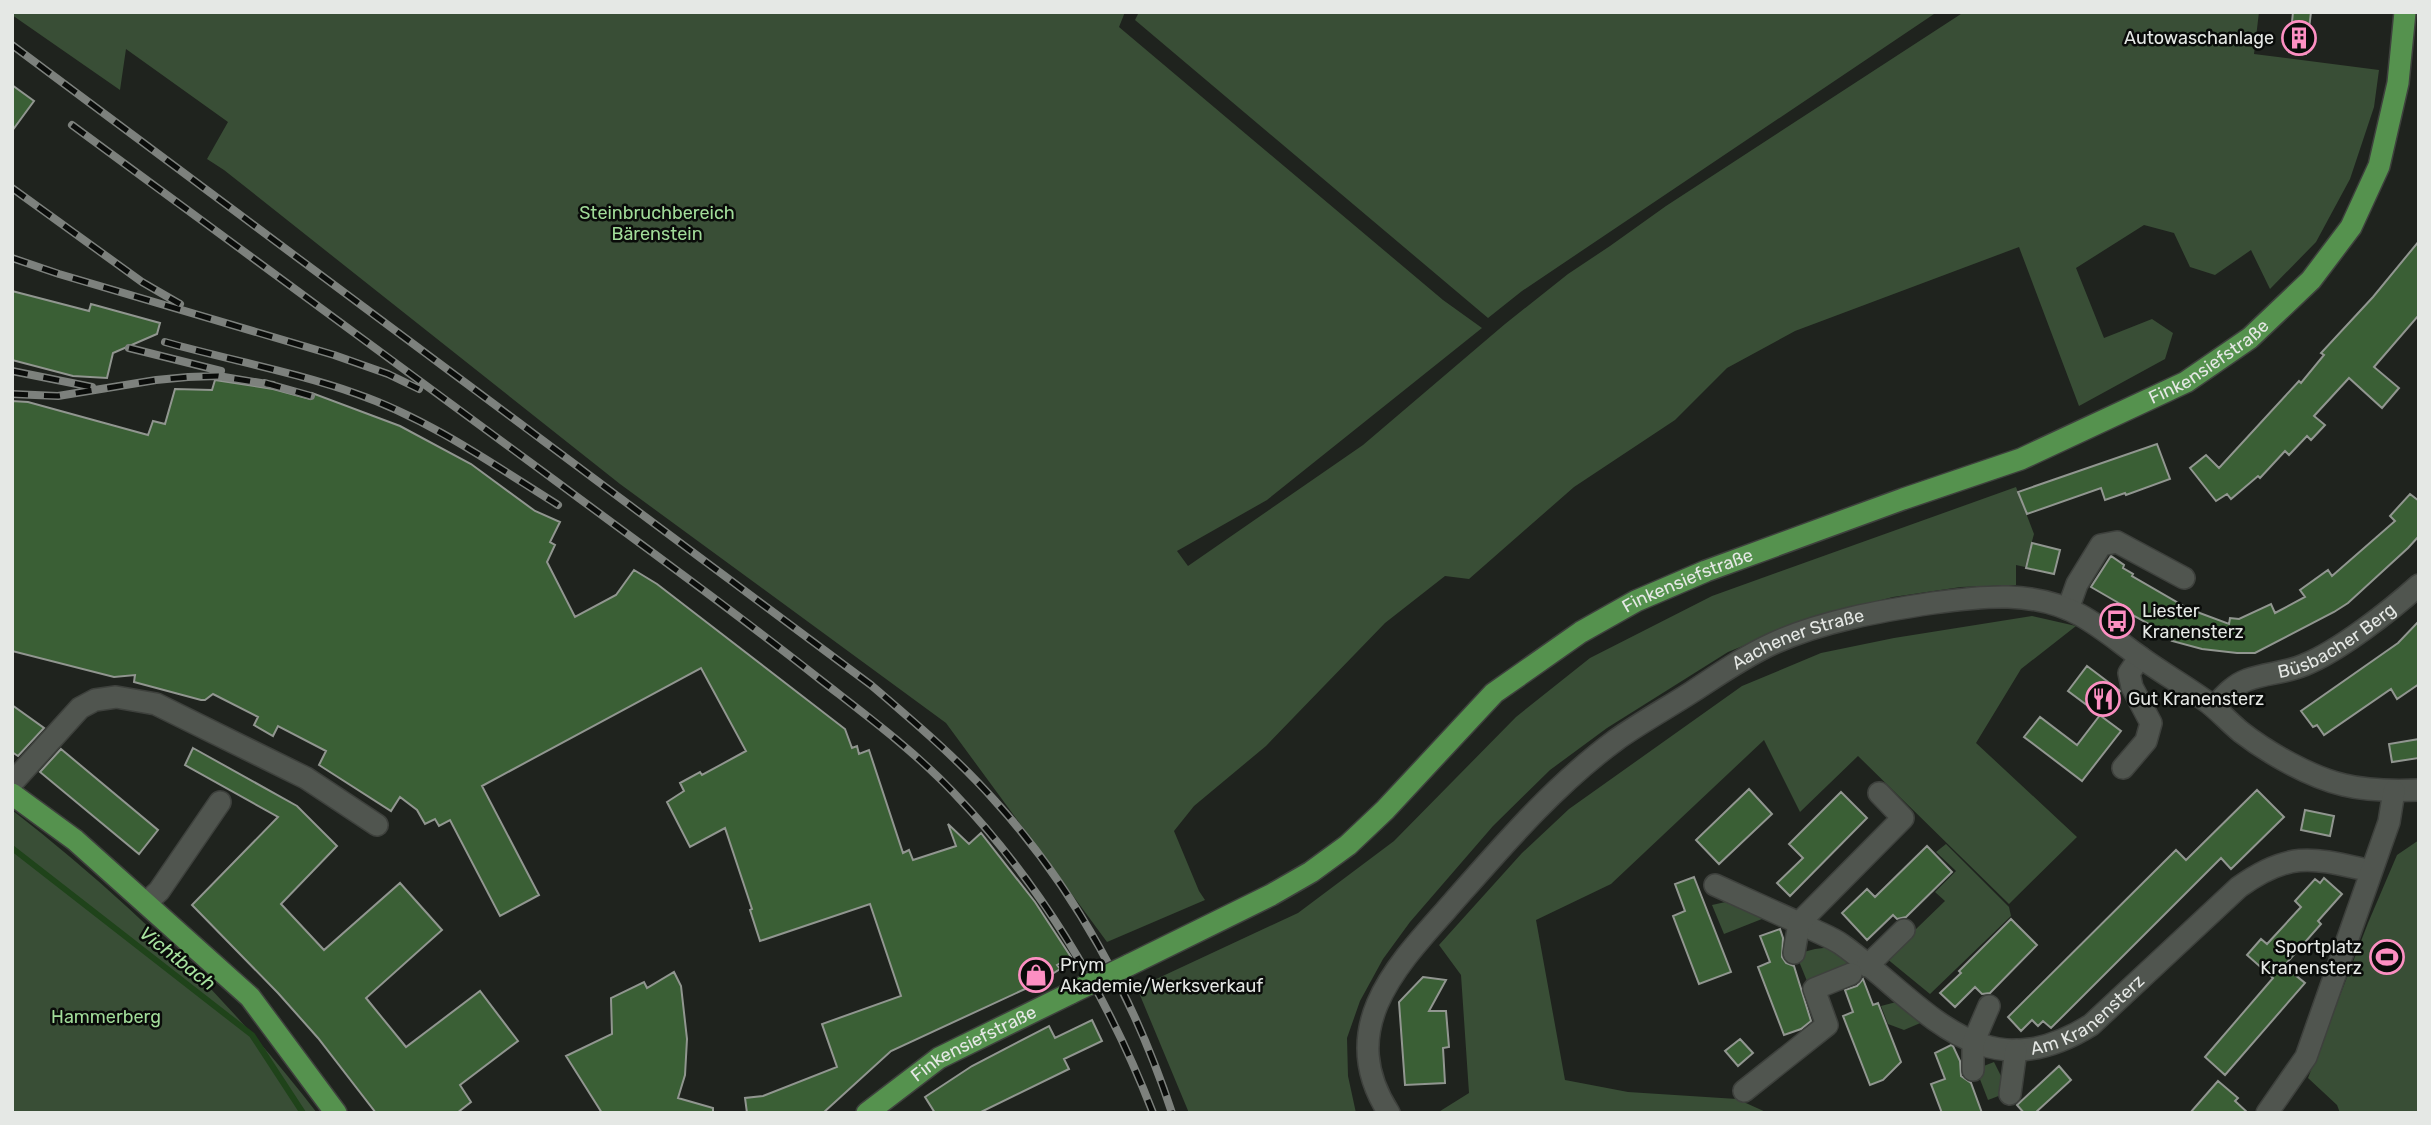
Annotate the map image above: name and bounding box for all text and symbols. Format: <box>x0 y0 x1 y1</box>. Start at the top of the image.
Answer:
building icon: Autowaschanlage <box>2280 19 2318 57</box>
place label: Autowaschanlage <box>2124 27 2274 49</box>
park label: Steinbruchbereich Bärenstein <box>579 202 735 245</box>
street label: Finkensiefstraße <box>2145 315 2274 409</box>
street label: Finkensiefstraße <box>1618 544 1756 618</box>
street label: Büsbacher Berg <box>2276 598 2400 683</box>
place label: Liester Kranensterz <box>2142 600 2244 643</box>
bus stop icon: Liester Kranensterz <box>2098 602 2136 640</box>
street label: Aachener Straße <box>1728 604 1866 674</box>
restaurant icon: Gut Kranensterz <box>2084 680 2122 718</box>
place label: Gut Kranensterz <box>2128 688 2264 710</box>
water label: Vichtbach <box>135 921 221 995</box>
place label: Sportplatz Kranensterz <box>2260 936 2362 979</box>
sports icon: Sportplatz Kranensterz <box>2368 938 2406 976</box>
place label: Prym Akademie/Werksverkauf <box>1060 954 1263 997</box>
shop icon: Prym Akademie/Werksverkauf <box>1017 956 1055 994</box>
street label: Am Kranensterz <box>2029 970 2149 1060</box>
street label: Finkensiefstraße <box>907 1001 1040 1086</box>
park label: Hammerberg <box>51 1006 161 1028</box>

